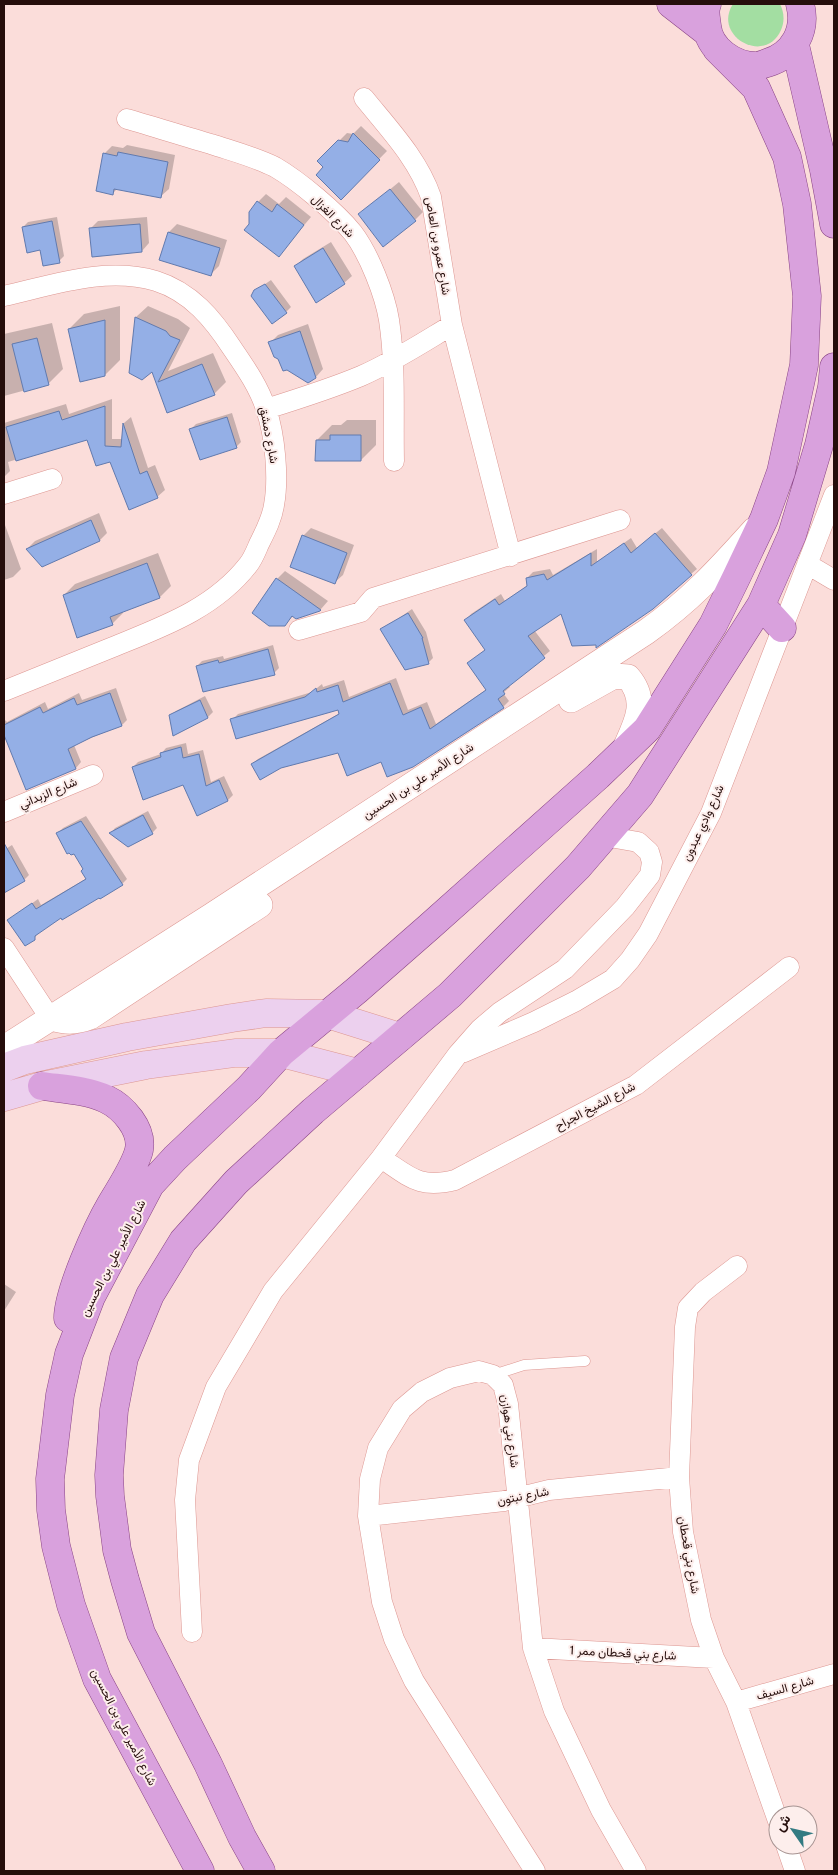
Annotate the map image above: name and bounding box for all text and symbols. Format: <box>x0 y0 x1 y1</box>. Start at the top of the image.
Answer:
street label: شارع الغزال <box>307 192 357 242</box>
street label: شارع عمرو بن العاص <box>421 196 454 296</box>
street label: شارع دمشق <box>255 405 281 465</box>
street label: شارع الأمير علي بن الحسين <box>360 740 478 825</box>
street label: شارع الزبداني <box>17 775 80 814</box>
street label: شارع وادي عبدون <box>679 783 730 865</box>
street label: شارع الشيخ الجراح <box>553 1079 638 1135</box>
street label: شارع الأمير علي بن الحسين <box>77 1197 151 1320</box>
street label: شارع بني هوازن <box>495 1394 522 1469</box>
street label: شارع نبتون <box>496 1484 550 1510</box>
street label: شارع بني قحطان <box>672 1515 703 1595</box>
street label: شارع بني قحطان ممر 1 <box>569 1643 677 1666</box>
street label: شارع الأمير علي بن الحسين <box>86 1666 160 1789</box>
street label: شارع السيف <box>755 1673 816 1705</box>
north arrow <box>768 1805 818 1855</box>
text: ش <box>771 1811 794 1835</box>

